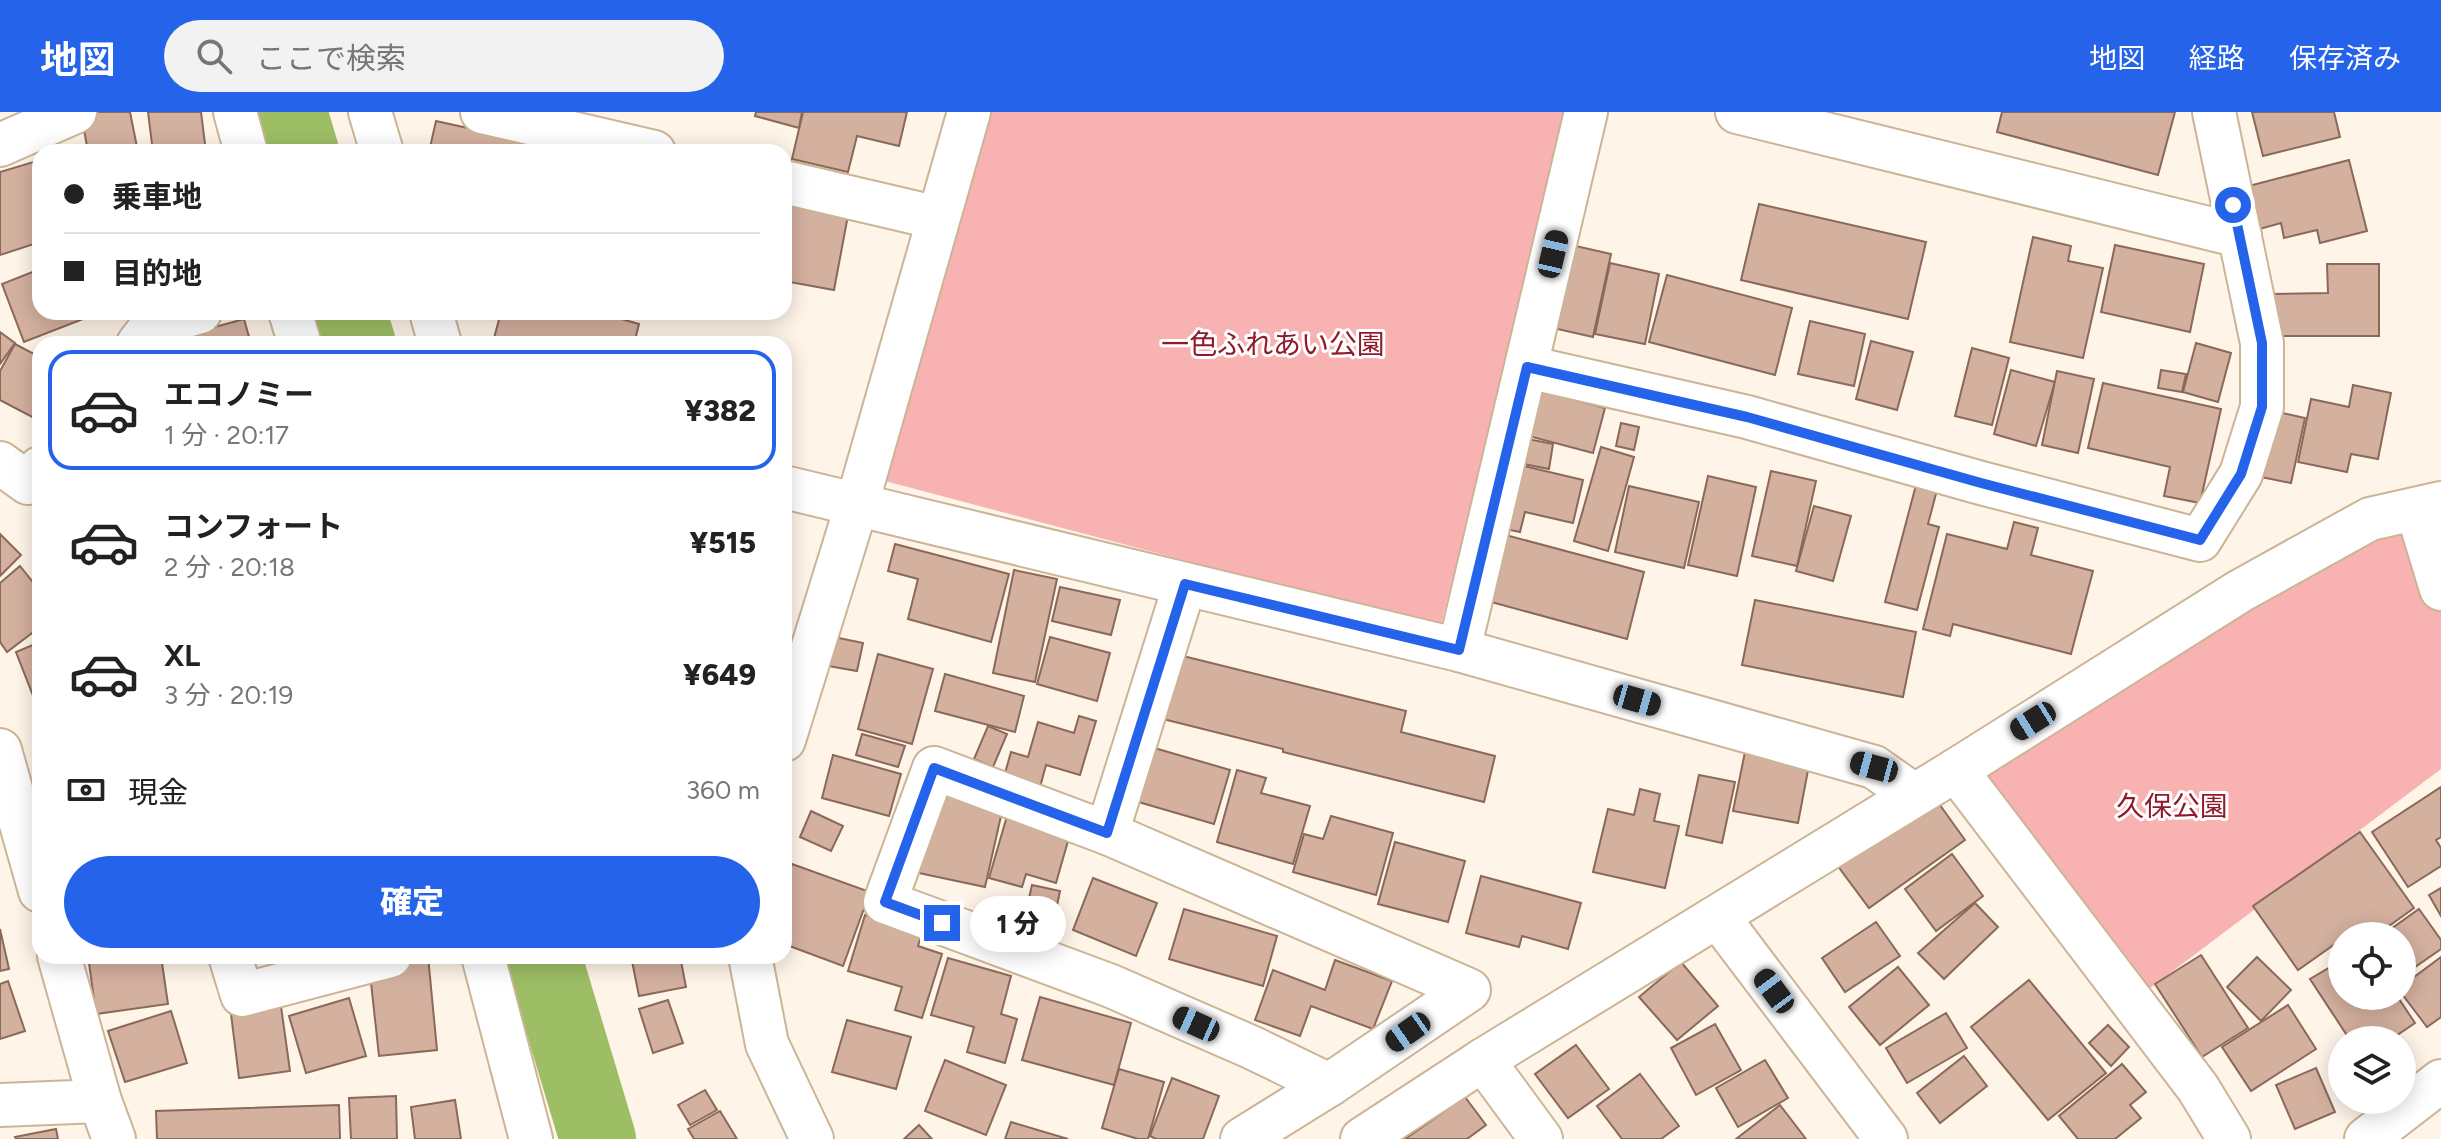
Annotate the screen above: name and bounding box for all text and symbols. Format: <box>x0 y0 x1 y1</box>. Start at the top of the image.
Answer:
search box <box>164 20 724 92</box>
icon: search <box>192 34 236 78</box>
text: 地図 <box>40 37 116 83</box>
text: ここで検索 <box>256 40 406 77</box>
text: 地図 <box>2089 41 2145 75</box>
text: 経路 <box>2189 41 2245 75</box>
text: 保存済み <box>2289 41 2401 75</box>
text: 乗車地 <box>112 178 202 215</box>
route start <box>2215 187 2251 223</box>
car <box>1536 228 1570 280</box>
text: 目的地 <box>112 255 202 292</box>
park label: 一色ふれあい公園 <box>1161 327 1385 361</box>
icon: car <box>68 374 140 446</box>
text: エコノミー <box>164 376 314 413</box>
text: ¥382 <box>685 392 756 429</box>
text: 1 分 · 20:17 <box>164 419 289 451</box>
icon: car <box>68 506 140 578</box>
text: コンフォート <box>164 508 343 545</box>
text: ¥515 <box>690 524 756 561</box>
text: 2 分 · 20:18 <box>164 551 295 583</box>
text: XL <box>164 637 200 674</box>
icon: car <box>68 638 140 710</box>
text: ¥649 <box>683 656 756 693</box>
text: 3 分 · 20:19 <box>164 679 293 711</box>
car <box>1611 682 1663 718</box>
car <box>2006 698 2060 744</box>
car <box>1848 749 1900 785</box>
icon: cash <box>64 768 108 812</box>
text: 現金 <box>128 774 188 811</box>
text: 360 m <box>686 774 760 806</box>
park label: 久保公園 <box>2116 789 2228 823</box>
button: 確定 <box>64 856 760 948</box>
callout: 1 分 <box>970 895 1066 951</box>
route end <box>924 905 960 941</box>
text: 1 分 <box>996 908 1040 940</box>
map controls <box>2328 922 2416 1114</box>
button: locate <box>2328 922 2416 1010</box>
car <box>1750 965 1798 1017</box>
car <box>1169 1003 1223 1045</box>
car <box>1381 1008 1435 1056</box>
button: layers <box>2328 1026 2416 1114</box>

